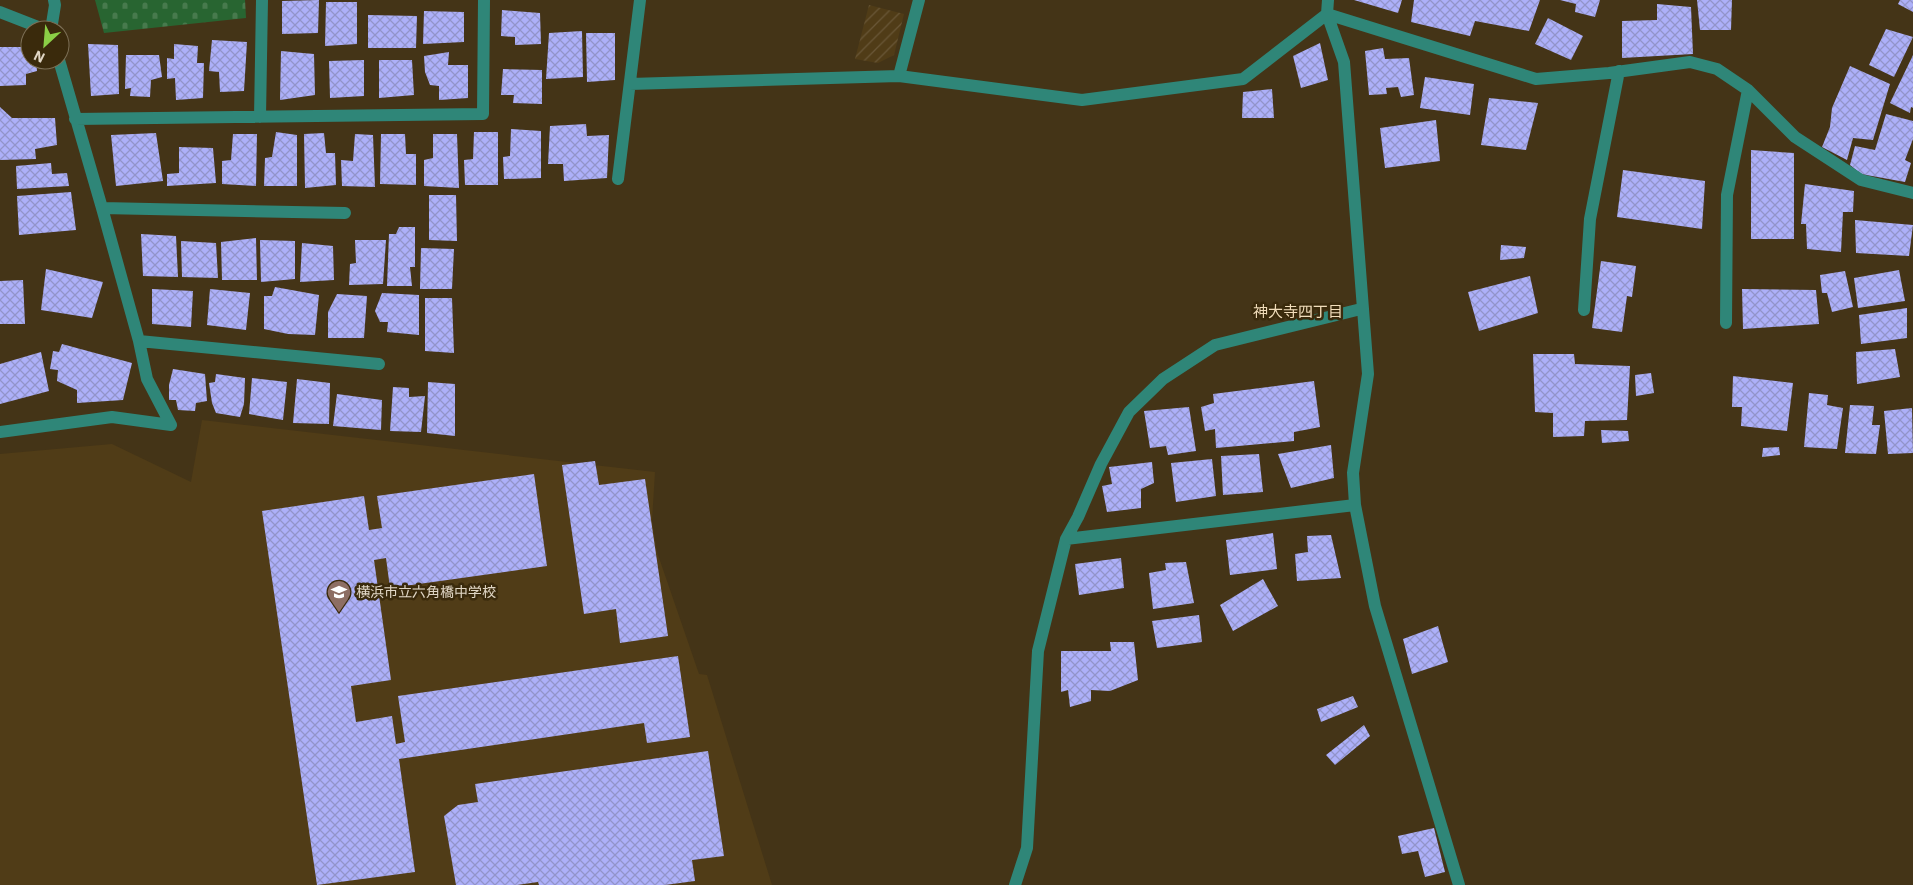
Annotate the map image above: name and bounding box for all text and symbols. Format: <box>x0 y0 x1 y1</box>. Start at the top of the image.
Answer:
north arrow <box>20 20 70 70</box>
text: N <box>31 46 48 67</box>
district label: 神大寺四丁目 <box>1253 302 1343 321</box>
school or university icon: 横浜市立六角橋中学校 <box>326 579 352 613</box>
place label: 横浜市立六角橋中学校 <box>356 583 496 601</box>

